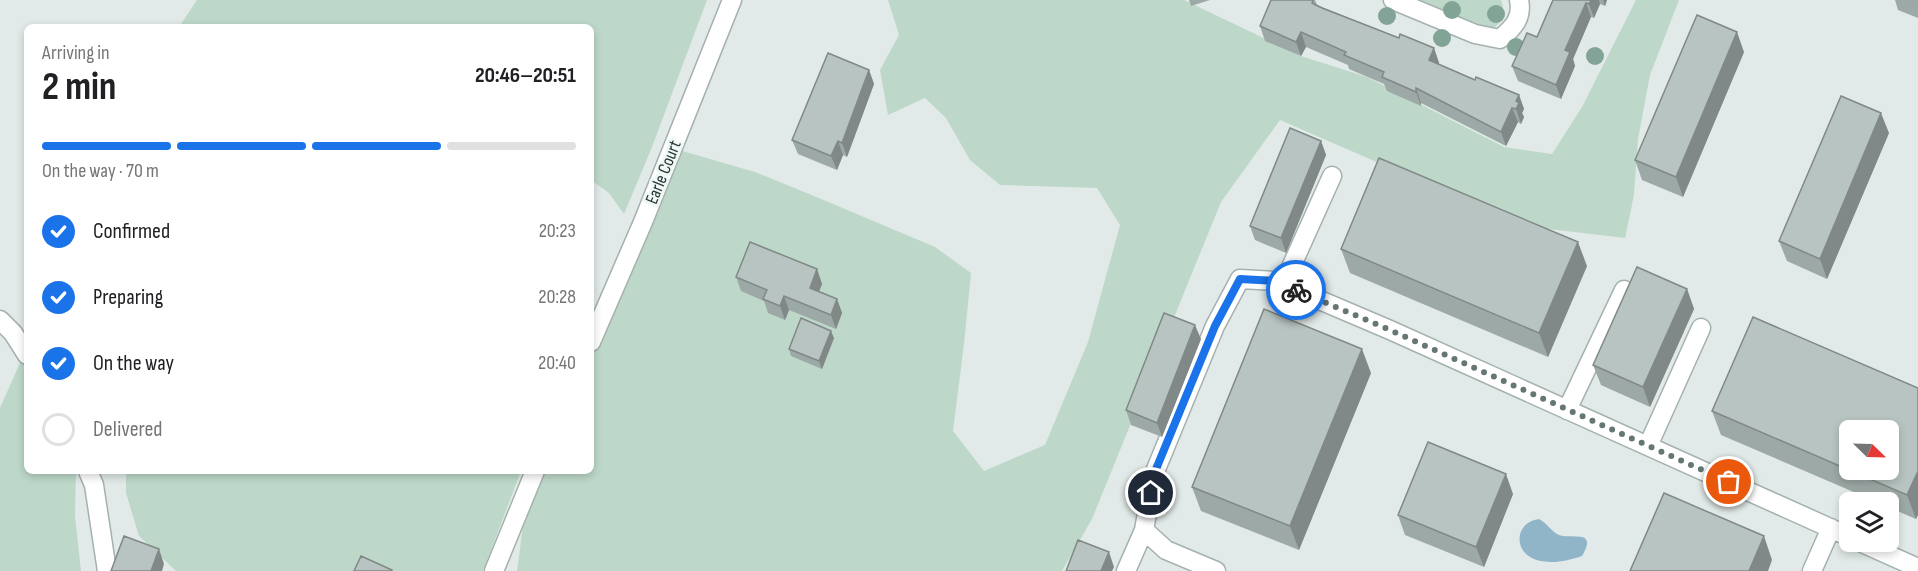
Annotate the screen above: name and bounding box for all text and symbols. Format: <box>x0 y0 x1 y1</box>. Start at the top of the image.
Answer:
text: Arriving in <box>42 41 110 65</box>
text: 20:46–20:51 <box>475 62 576 89</box>
text: 2 min <box>42 64 116 111</box>
street label: Earle Court <box>641 137 686 207</box>
text: On the way · 70 m <box>42 159 159 183</box>
icon: check <box>42 215 75 248</box>
text: Confirmed <box>93 218 170 245</box>
text: 20:23 <box>539 219 576 243</box>
courier <box>1266 260 1326 320</box>
icon: bike <box>1280 274 1313 307</box>
icon: check <box>42 281 75 314</box>
text: Preparing <box>93 284 163 311</box>
text: 20:28 <box>538 285 576 309</box>
icon: check <box>42 347 75 380</box>
text: On the way <box>93 350 174 377</box>
text: 20:40 <box>538 351 576 375</box>
text: Delivered <box>93 416 162 443</box>
north arrow <box>1839 420 1899 480</box>
map controls <box>1839 420 1899 552</box>
pin <box>1703 456 1754 507</box>
icon: bag <box>1712 465 1745 498</box>
pin <box>1125 467 1176 518</box>
icon: home <box>1134 476 1167 509</box>
button: layers <box>1839 492 1899 552</box>

